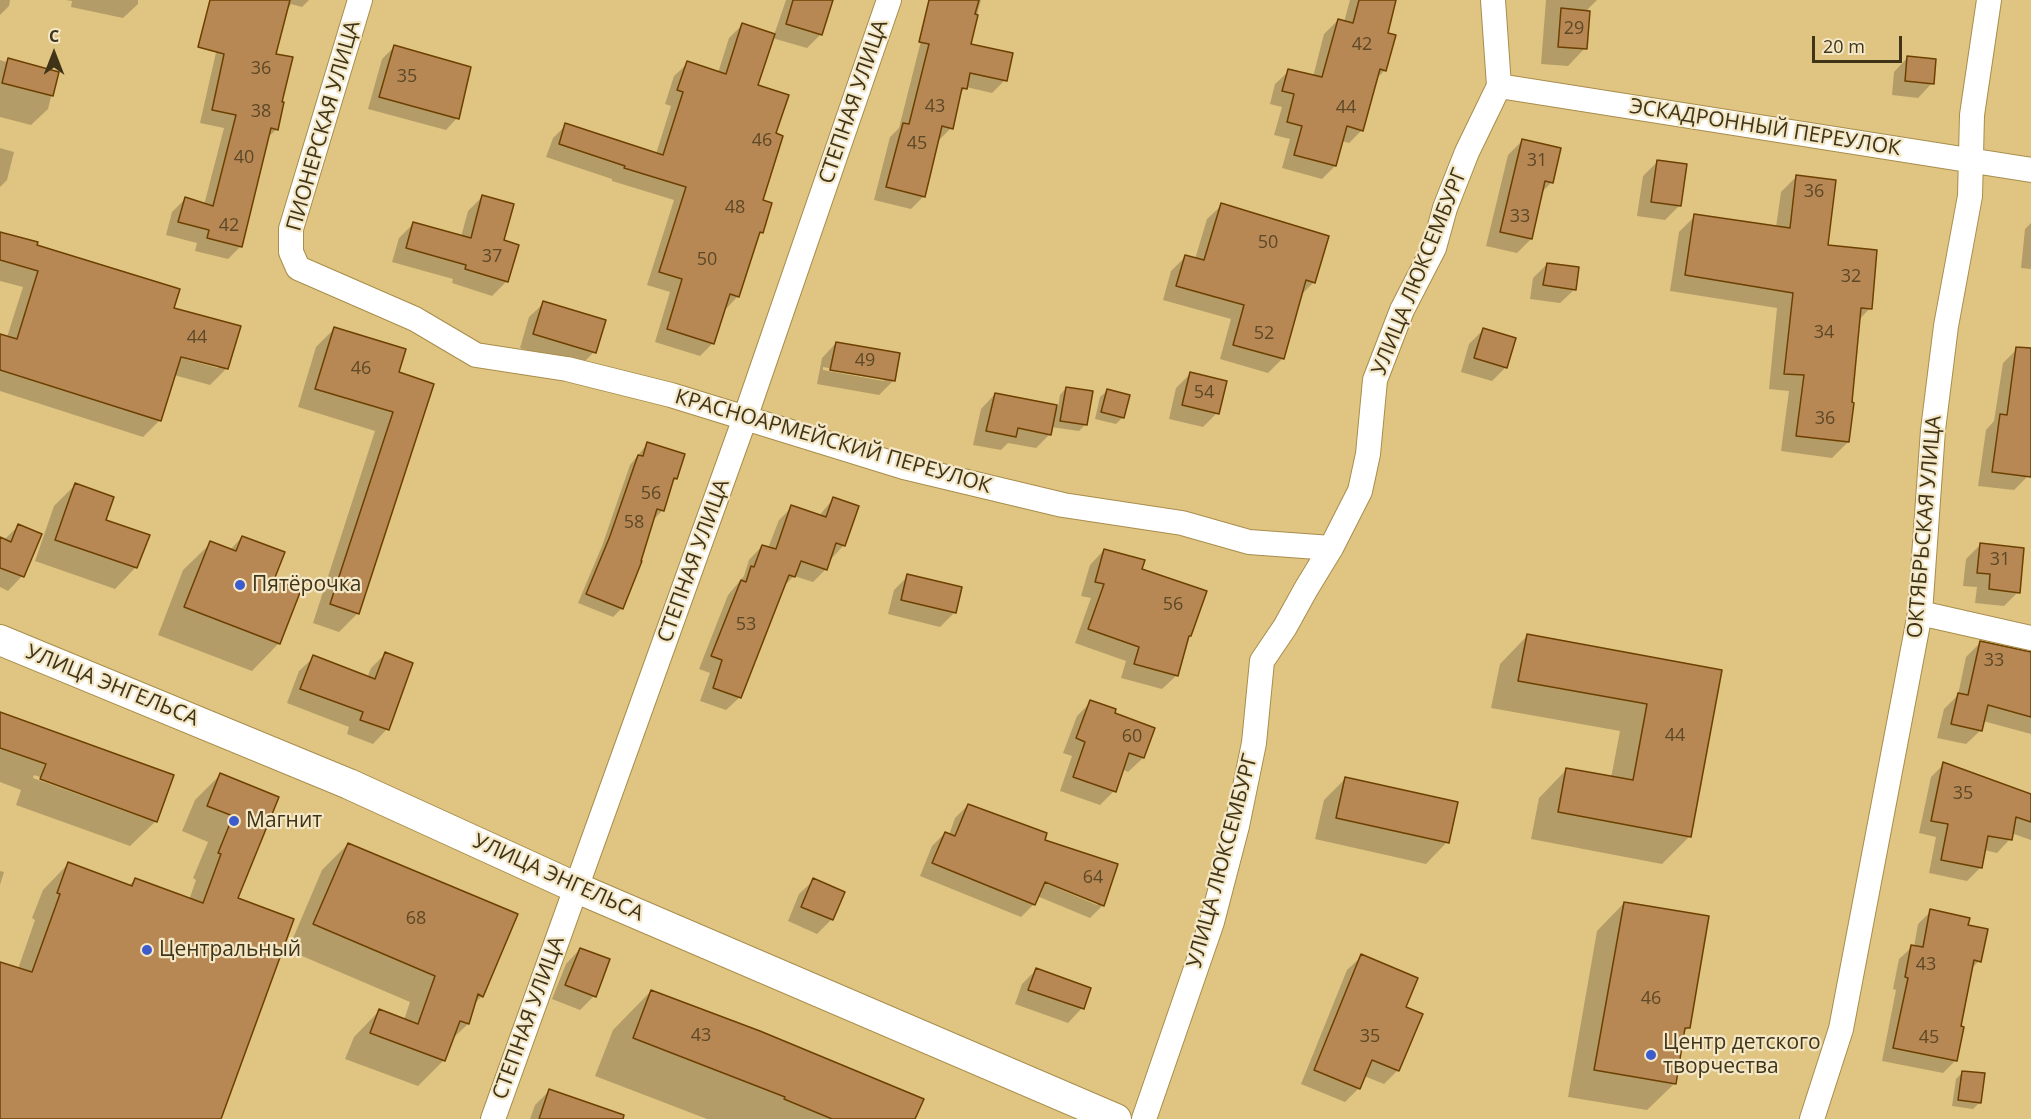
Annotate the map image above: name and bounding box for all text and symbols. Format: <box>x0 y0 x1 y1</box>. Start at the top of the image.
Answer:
street label: СТЕПНАЯ УЛИЦА <box>814 17 894 187</box>
street label: ПИОНЕРСКАЯ УЛИЦА <box>282 18 366 234</box>
house number: 29 <box>1564 18 1584 40</box>
north arrow <box>24 24 84 84</box>
scale bar <box>1815 24 1905 62</box>
text: С <box>49 25 59 47</box>
house number: 42 <box>1352 34 1372 56</box>
text: 20 m <box>1823 34 1865 58</box>
house number: 36 <box>251 58 271 80</box>
house number: 35 <box>397 66 417 88</box>
street label: ЭСКАДРОННЫЙ ПЕРЕУЛОК <box>1628 94 1902 162</box>
house number: 43 <box>925 96 945 118</box>
house number: 44 <box>1336 97 1356 119</box>
house number: 38 <box>251 101 271 123</box>
house number: 46 <box>752 130 772 152</box>
house number: 45 <box>907 133 927 155</box>
house number: 40 <box>234 147 254 169</box>
house number: 31 <box>1527 150 1547 172</box>
street label: УЛИЦА ЛЮКСЕМБУРГ <box>1367 165 1473 379</box>
house number: 36 <box>1804 181 1824 203</box>
house number: 48 <box>725 197 745 219</box>
house number: 33 <box>1510 206 1530 228</box>
house number: 42 <box>219 215 239 237</box>
house number: 50 <box>1258 232 1278 254</box>
house number: 37 <box>482 246 502 268</box>
house number: 50 <box>697 249 717 271</box>
house number: 32 <box>1841 266 1861 288</box>
house number: 34 <box>1814 322 1834 344</box>
house number: 52 <box>1254 323 1274 345</box>
house number: 44 <box>187 327 207 349</box>
house number: 49 <box>855 350 875 372</box>
house number: 46 <box>351 358 371 380</box>
house number: 54 <box>1194 382 1214 404</box>
street label: КРАСНОАРМЕЙСКИЙ ПЕРЕУЛОК <box>672 385 994 499</box>
house number: 36 <box>1815 408 1835 430</box>
street label: ОКТЯБРЬСКАЯ УЛИЦА <box>1903 415 1947 639</box>
street label: СТЕПНАЯ УЛИЦА <box>653 476 735 646</box>
house number: 56 <box>641 483 661 505</box>
house number: 58 <box>624 512 644 534</box>
house number: 31 <box>1990 549 2010 571</box>
place label: Пятёрочка <box>252 572 361 598</box>
marker: Пятёрочка <box>233 578 247 592</box>
house number: 56 <box>1163 594 1183 616</box>
house number: 53 <box>736 614 756 636</box>
street label: УЛИЦА ЭНГЕЛЬСА <box>22 640 202 732</box>
house number: 33 <box>1984 650 2004 672</box>
house number: 44 <box>1665 725 1685 747</box>
house number: 60 <box>1122 726 1142 748</box>
street label: УЛИЦА ЛЮКСЕМБУРГ <box>1182 751 1264 971</box>
house number: 35 <box>1953 783 1973 805</box>
place label: Магнит <box>246 808 322 834</box>
marker: Магнит <box>227 814 241 828</box>
street label: УЛИЦА ЭНГЕЛЬСА <box>469 829 647 927</box>
house number: 64 <box>1083 867 1103 889</box>
house number: 68 <box>406 908 426 930</box>
street label: СТЕПНАЯ УЛИЦА <box>488 933 570 1103</box>
place label: Центральный <box>159 937 301 963</box>
marker: Центральный <box>140 943 154 957</box>
house number: 43 <box>1916 954 1936 976</box>
house number: 46 <box>1641 988 1661 1010</box>
house number: 43 <box>691 1025 711 1047</box>
house number: 35 <box>1360 1026 1380 1048</box>
house number: 45 <box>1919 1027 1939 1049</box>
place label: Центр детского творчества <box>1663 1030 1821 1080</box>
marker: Центр детского творчества <box>1644 1048 1658 1062</box>

